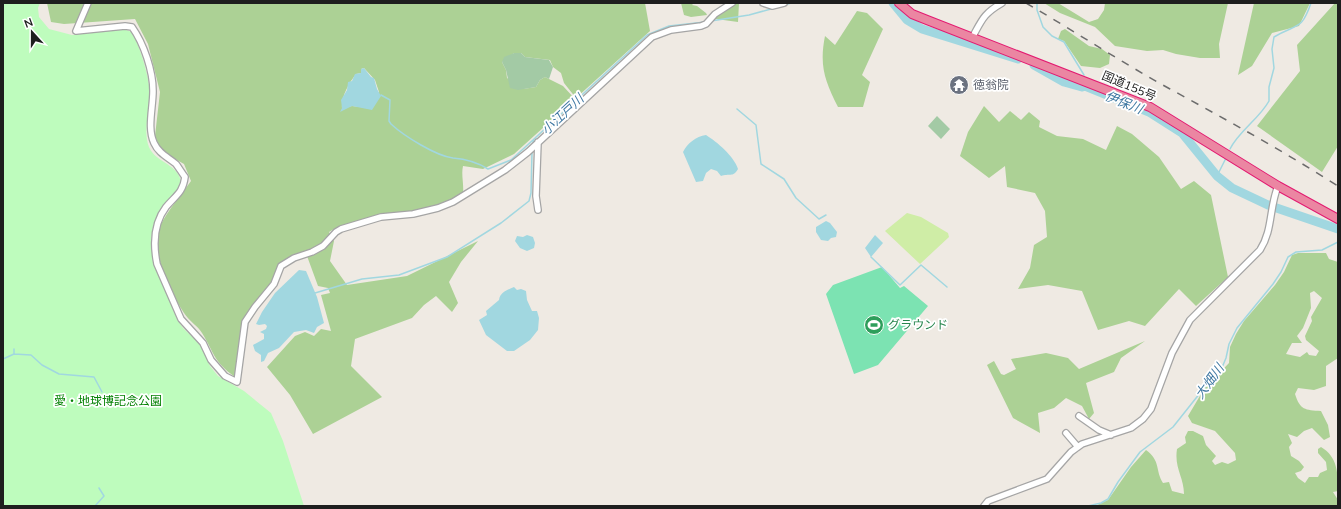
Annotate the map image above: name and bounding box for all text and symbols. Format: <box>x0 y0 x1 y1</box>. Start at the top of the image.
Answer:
north arrow <box>12 12 52 52</box>
text: N <box>22 15 35 31</box>
street label: 国道155号 <box>1100 67 1159 104</box>
temple icon: 徳翁院 <box>948 74 970 96</box>
place label: 徳翁院 <box>973 77 1009 92</box>
water label: 伊保川 <box>1103 87 1147 117</box>
water label: 小江戸川 <box>538 89 588 138</box>
sports icon: グラウンド <box>863 314 885 336</box>
place label: グラウンド <box>888 317 948 332</box>
water label: 大畑川 <box>1191 359 1228 401</box>
park label: 愛・地球博記念公園 <box>54 393 162 408</box>

